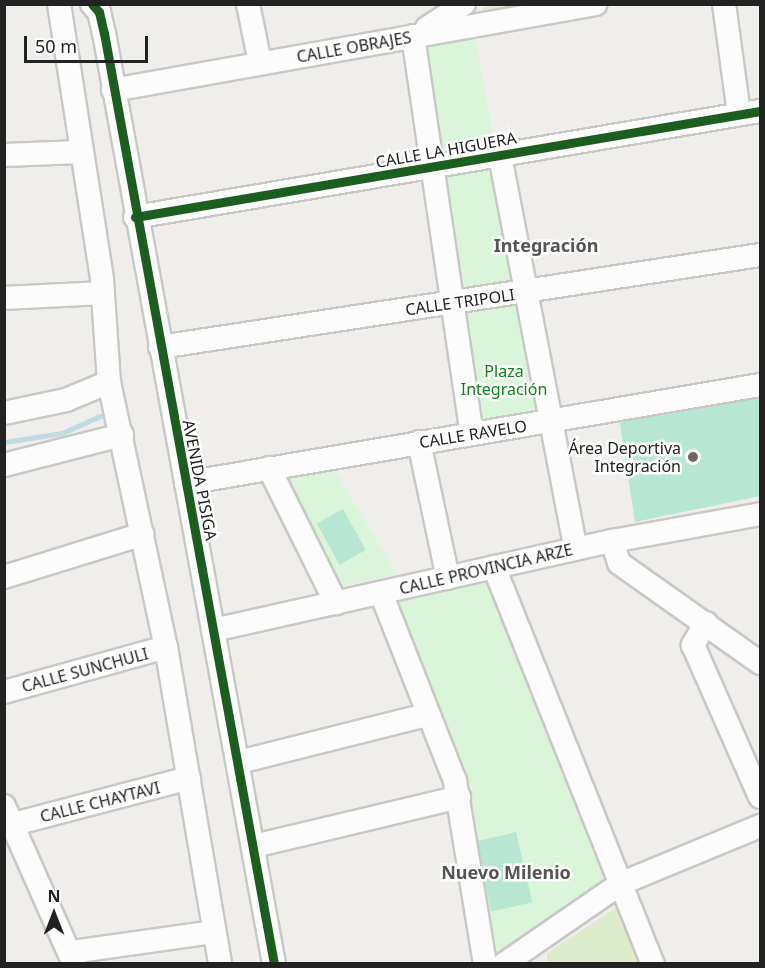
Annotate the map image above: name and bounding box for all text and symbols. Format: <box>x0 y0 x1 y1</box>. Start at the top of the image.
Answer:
scale bar <box>27 24 152 62</box>
street label: CALLE OBRAJES <box>295 27 413 67</box>
text: 50 m <box>35 34 77 58</box>
street label: CALLE LA HIGUERA <box>374 128 518 172</box>
district label: Integración <box>494 234 598 256</box>
street label: CALLE TRIPOLI <box>404 285 516 319</box>
park label: Plaza Integración <box>461 361 547 399</box>
street label: CALLE RAVELO <box>418 416 528 452</box>
street label: AVENIDA PISIGA <box>179 418 221 542</box>
place label: Área Deportiva Integración <box>568 438 681 476</box>
marker: Área Deportiva Integración <box>686 450 700 464</box>
street label: CALLE PROVINCIA ARZE <box>397 540 575 598</box>
street label: CALLE SUNCHULI <box>20 644 150 696</box>
street label: CALLE CHAYTAVI <box>38 778 162 826</box>
district label: Nuevo Milenio <box>441 861 571 883</box>
north arrow <box>24 884 84 944</box>
text: N <box>47 885 61 907</box>

